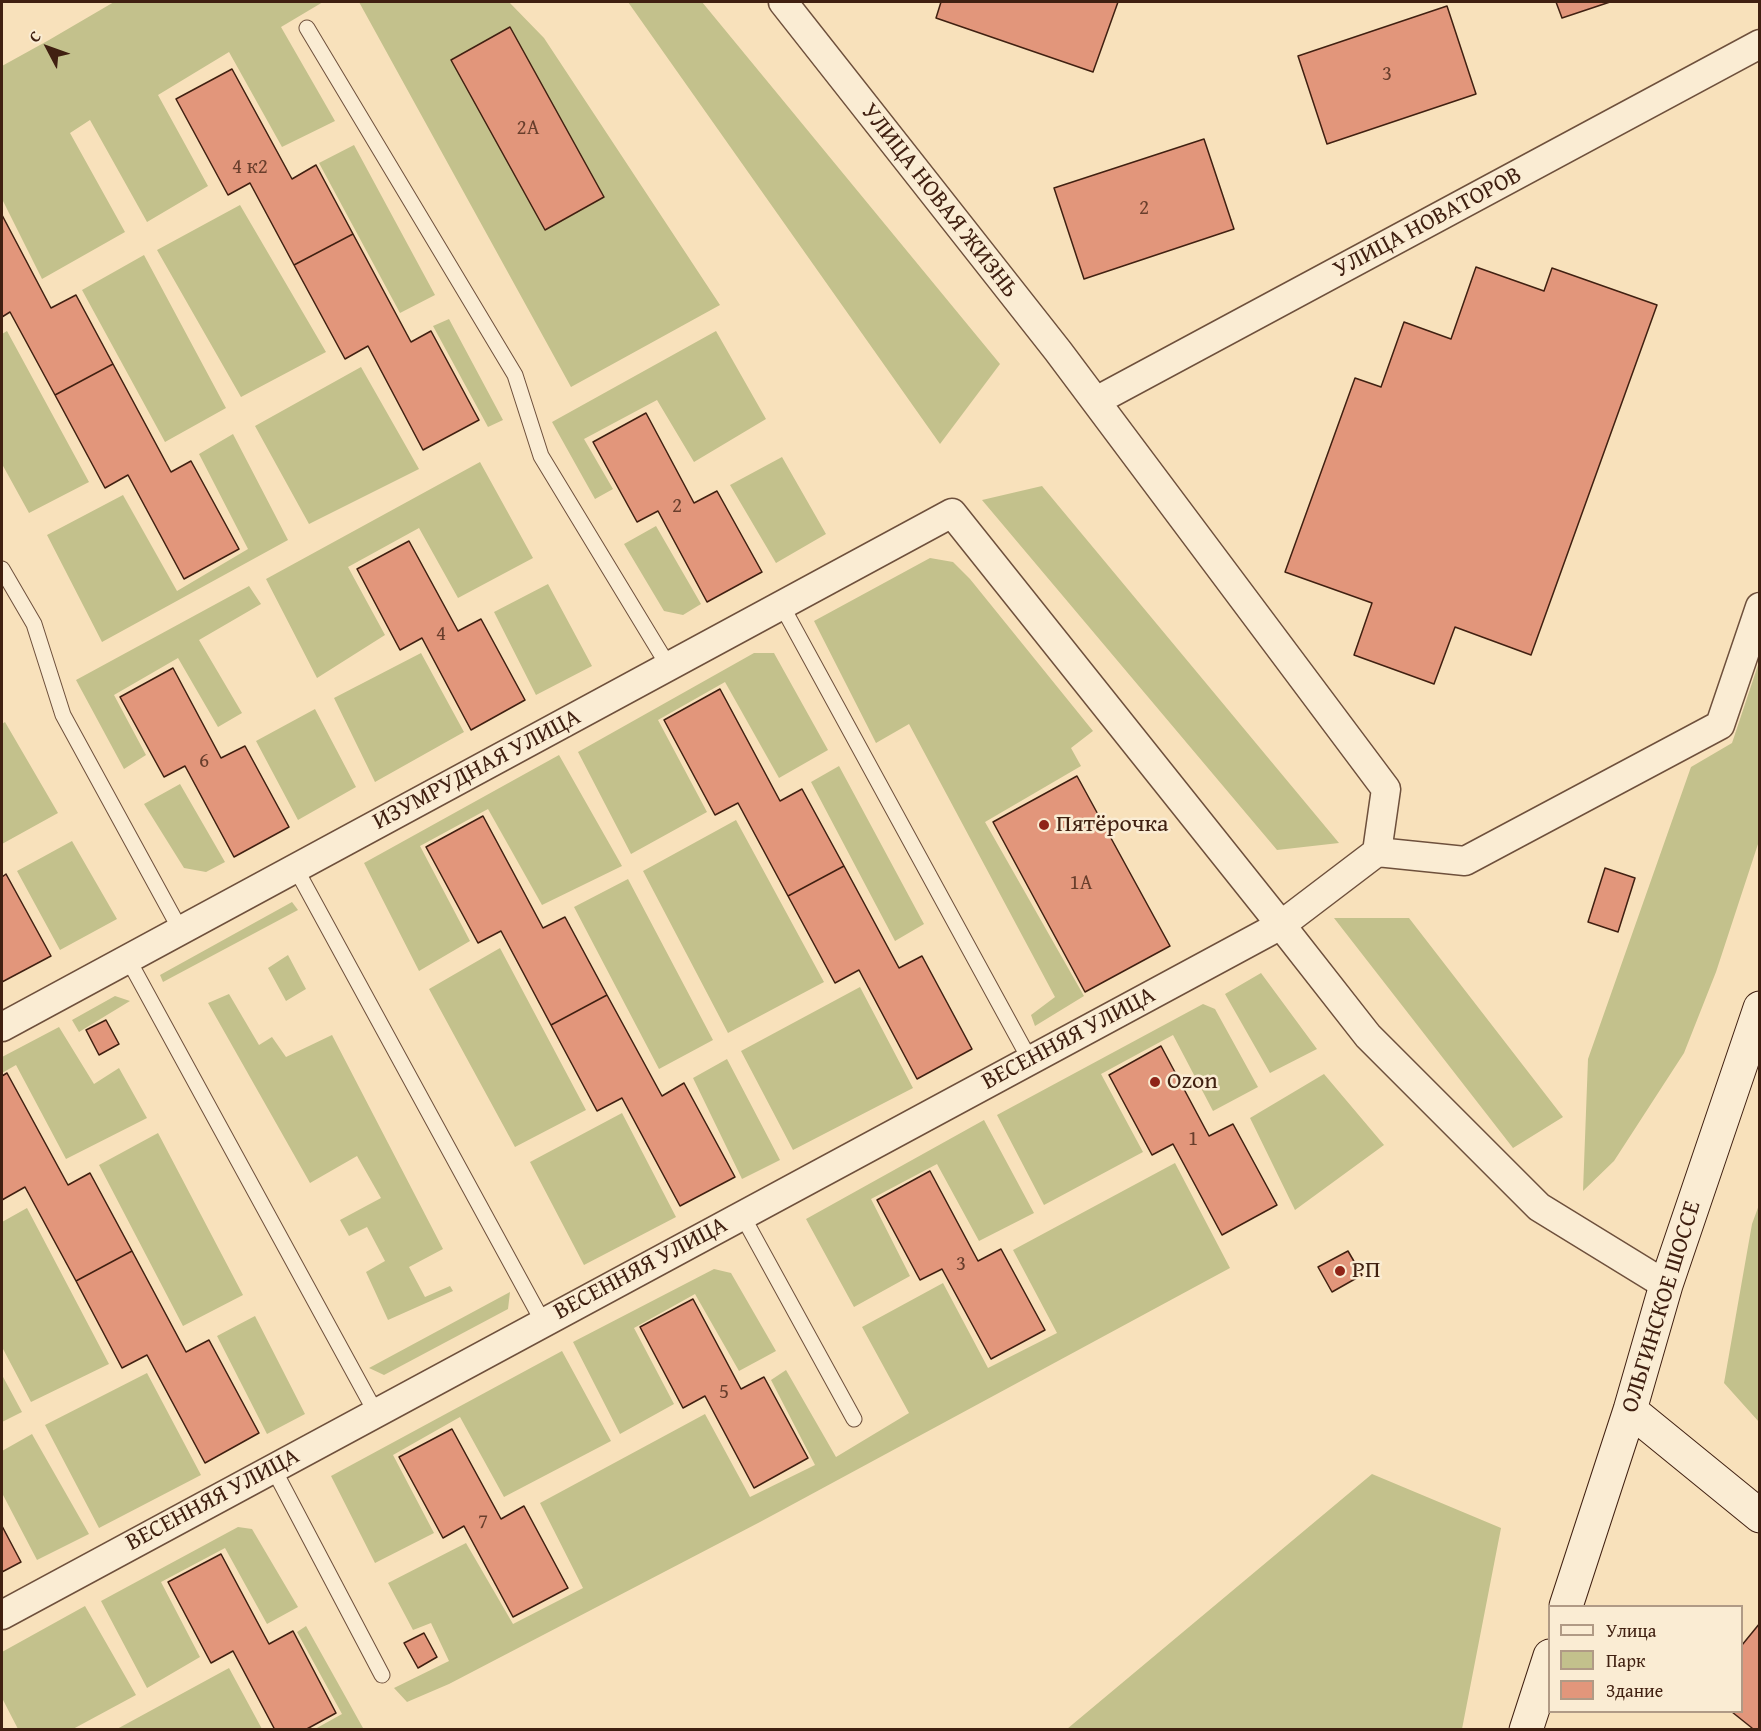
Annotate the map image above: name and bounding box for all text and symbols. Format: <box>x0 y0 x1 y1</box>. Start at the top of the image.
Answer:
north arrow <box>18 18 78 78</box>
text: С <box>22 25 46 47</box>
house number: 3 <box>1382 62 1392 88</box>
street label: УЛИЦА НОВАЯ ЖИЗНЬ <box>854 98 1024 304</box>
house number: 2А <box>517 116 539 142</box>
house number: 4 к2 <box>232 155 268 181</box>
street label: УЛИЦА НОВАТОРОВ <box>1329 161 1527 285</box>
house number: 2 <box>1139 196 1149 222</box>
house number: 2 <box>672 494 682 520</box>
house number: 4 <box>436 622 446 648</box>
street label: ИЗУМРУДНАЯ УЛИЦА <box>368 703 586 837</box>
house number: 6 <box>199 749 209 775</box>
place label: Пятёрочка <box>1056 811 1168 839</box>
marker: Пятёрочка <box>1037 818 1051 832</box>
house number: 1А <box>1070 871 1092 897</box>
street label: ВЕСЕННЯЯ УЛИЦА <box>977 981 1161 1097</box>
place label: Ozon <box>1167 1068 1218 1096</box>
marker: Ozon <box>1148 1075 1162 1089</box>
house number: 1 <box>1188 1127 1198 1153</box>
street label: ОЛЬГИНСКОЕ ШОССЕ <box>1616 1198 1708 1416</box>
street label: ВЕСЕННЯЯ УЛИЦА <box>549 1211 733 1327</box>
house number: 3 <box>956 1252 966 1278</box>
place label: РП <box>1352 1257 1380 1285</box>
marker: РП <box>1333 1264 1347 1278</box>
house number: 5 <box>719 1380 729 1406</box>
street label: ВЕСЕННЯЯ УЛИЦА <box>121 1442 305 1558</box>
house number: 7 <box>478 1510 488 1536</box>
legend <box>1548 1605 1743 1713</box>
text: Улица <box>1606 1617 1656 1644</box>
text: Парк <box>1606 1647 1645 1674</box>
text: Здание <box>1606 1677 1663 1704</box>

